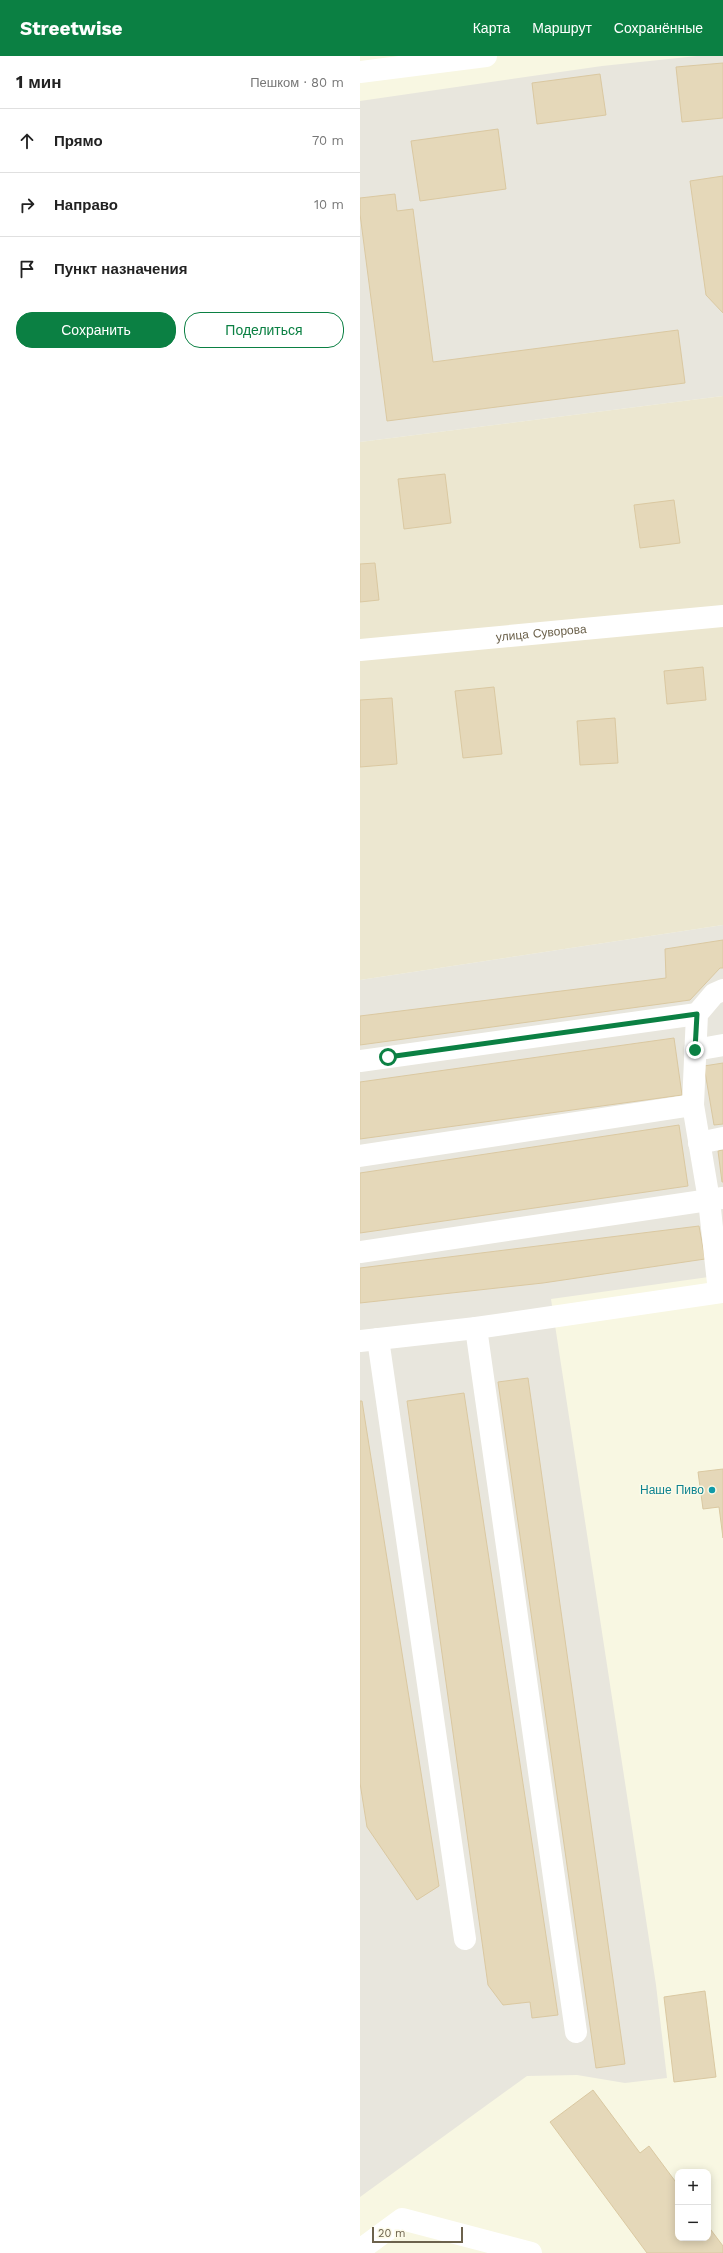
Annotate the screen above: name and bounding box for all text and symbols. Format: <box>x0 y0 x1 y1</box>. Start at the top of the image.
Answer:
text: Streetwise <box>20 17 123 40</box>
text: Карта <box>473 20 510 36</box>
text: Маршрут <box>532 20 592 36</box>
text: Сохранённые <box>614 20 703 36</box>
text: 1 мин <box>16 72 61 92</box>
text: Пешком · 80 m <box>250 75 344 90</box>
icon: ahead <box>16 130 38 152</box>
text: Прямо <box>54 132 103 150</box>
text: 70 m <box>312 133 344 148</box>
icon: right <box>16 194 38 216</box>
text: Направо <box>54 196 118 214</box>
text: 10 m <box>314 197 344 212</box>
icon: arrive <box>16 258 38 280</box>
text: Пункт назначения <box>54 260 187 278</box>
button: Сохранить <box>16 312 176 348</box>
button: Поделиться <box>184 312 344 348</box>
street label: улица Суворова <box>495 622 587 644</box>
route end <box>686 1041 704 1059</box>
route start <box>379 1048 397 1066</box>
place label: Наше Пиво <box>640 1483 704 1497</box>
marker: Наше Пиво <box>707 1485 717 1495</box>
map controls <box>675 2169 711 2241</box>
button: + <box>675 2169 711 2205</box>
button: − <box>675 2205 711 2241</box>
scale bar <box>372 2225 463 2244</box>
text: 20 m <box>378 2227 406 2240</box>

